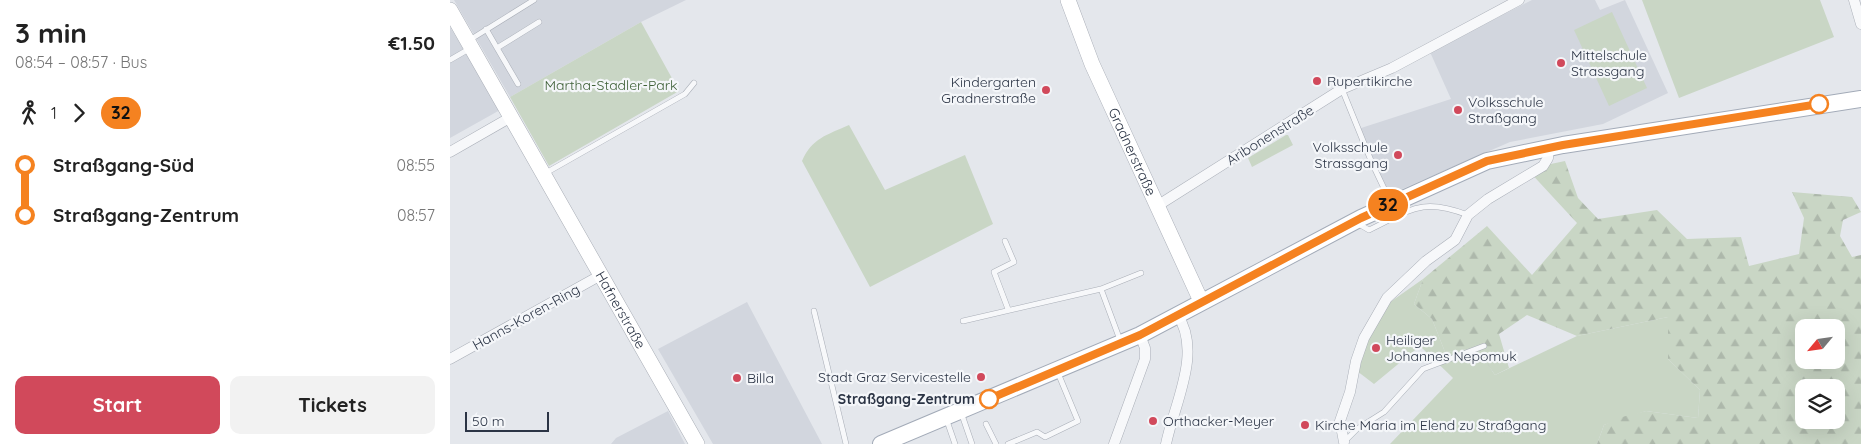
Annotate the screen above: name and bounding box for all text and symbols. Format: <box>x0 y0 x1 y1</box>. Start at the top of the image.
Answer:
text: 3 min <box>15 15 87 50</box>
text: €1.50 <box>388 31 435 55</box>
place label: Mittelschule Strassgang <box>1571 46 1647 80</box>
text: 08:54 – 08:57 · Bus <box>15 52 147 72</box>
marker: Mittelschule Strassgang <box>1555 57 1567 69</box>
place label: Rupertikirche <box>1327 72 1413 90</box>
place label: Kindergarten Gradnerstraße <box>941 73 1036 107</box>
marker: Rupertikirche <box>1311 75 1323 87</box>
park label: Martha-Stadler-Park <box>544 76 678 94</box>
marker: Kindergarten Gradnerstraße <box>1040 84 1052 96</box>
place label: Volksschule Straßgang <box>1468 93 1543 127</box>
unlabelled marker <box>1809 94 1829 114</box>
icon: walk <box>15 99 43 127</box>
icon: forward <box>65 99 93 127</box>
text: 32 <box>111 101 131 124</box>
street label: Aribonenstraße <box>1223 101 1317 169</box>
text: 1 <box>51 103 57 123</box>
marker: Volksschule Straßgang <box>1452 104 1464 116</box>
street label: Gradnerstraße <box>1104 105 1160 199</box>
place label: Volksschule Strassgang <box>1313 138 1388 172</box>
marker: Volksschule Strassgang <box>1392 149 1404 161</box>
text: Straßgang-Süd <box>53 153 194 177</box>
text: 08:55 <box>396 155 435 175</box>
line badge: 32 <box>1366 189 1410 221</box>
text: 32 <box>1378 193 1398 216</box>
text: Straßgang-Zentrum <box>53 203 239 227</box>
text: 08:57 <box>397 205 435 225</box>
street label: Hafnerstraße <box>591 268 650 352</box>
street label: Hanns-Koren-Ring <box>469 280 583 354</box>
north arrow <box>1795 319 1845 369</box>
map controls <box>1795 319 1845 429</box>
place label: Heiliger Johannes Nepomuk <box>1386 331 1517 365</box>
marker: Heiliger Johannes Nepomuk <box>1370 342 1382 354</box>
place label: Stadt Graz Servicestelle <box>818 368 971 386</box>
place label: Billa <box>747 369 774 387</box>
marker: Stadt Graz Servicestelle <box>975 371 987 383</box>
marker: Billa <box>731 372 743 384</box>
button: Start <box>15 376 220 434</box>
button: Tickets <box>230 376 435 434</box>
button: layers <box>1795 379 1845 429</box>
marker: Straßgang-Zentrum <box>979 389 999 409</box>
place label: Straßgang-Zentrum <box>838 390 975 408</box>
scale bar <box>465 409 549 432</box>
text: 50 m <box>472 412 505 430</box>
place label: Orthacker-Meyer <box>1163 412 1275 430</box>
marker: Orthacker-Meyer <box>1147 415 1159 427</box>
place label: Kirche Maria im Elend zu Straßgang <box>1315 416 1546 434</box>
marker: Kirche Maria im Elend zu Straßgang <box>1299 419 1311 431</box>

